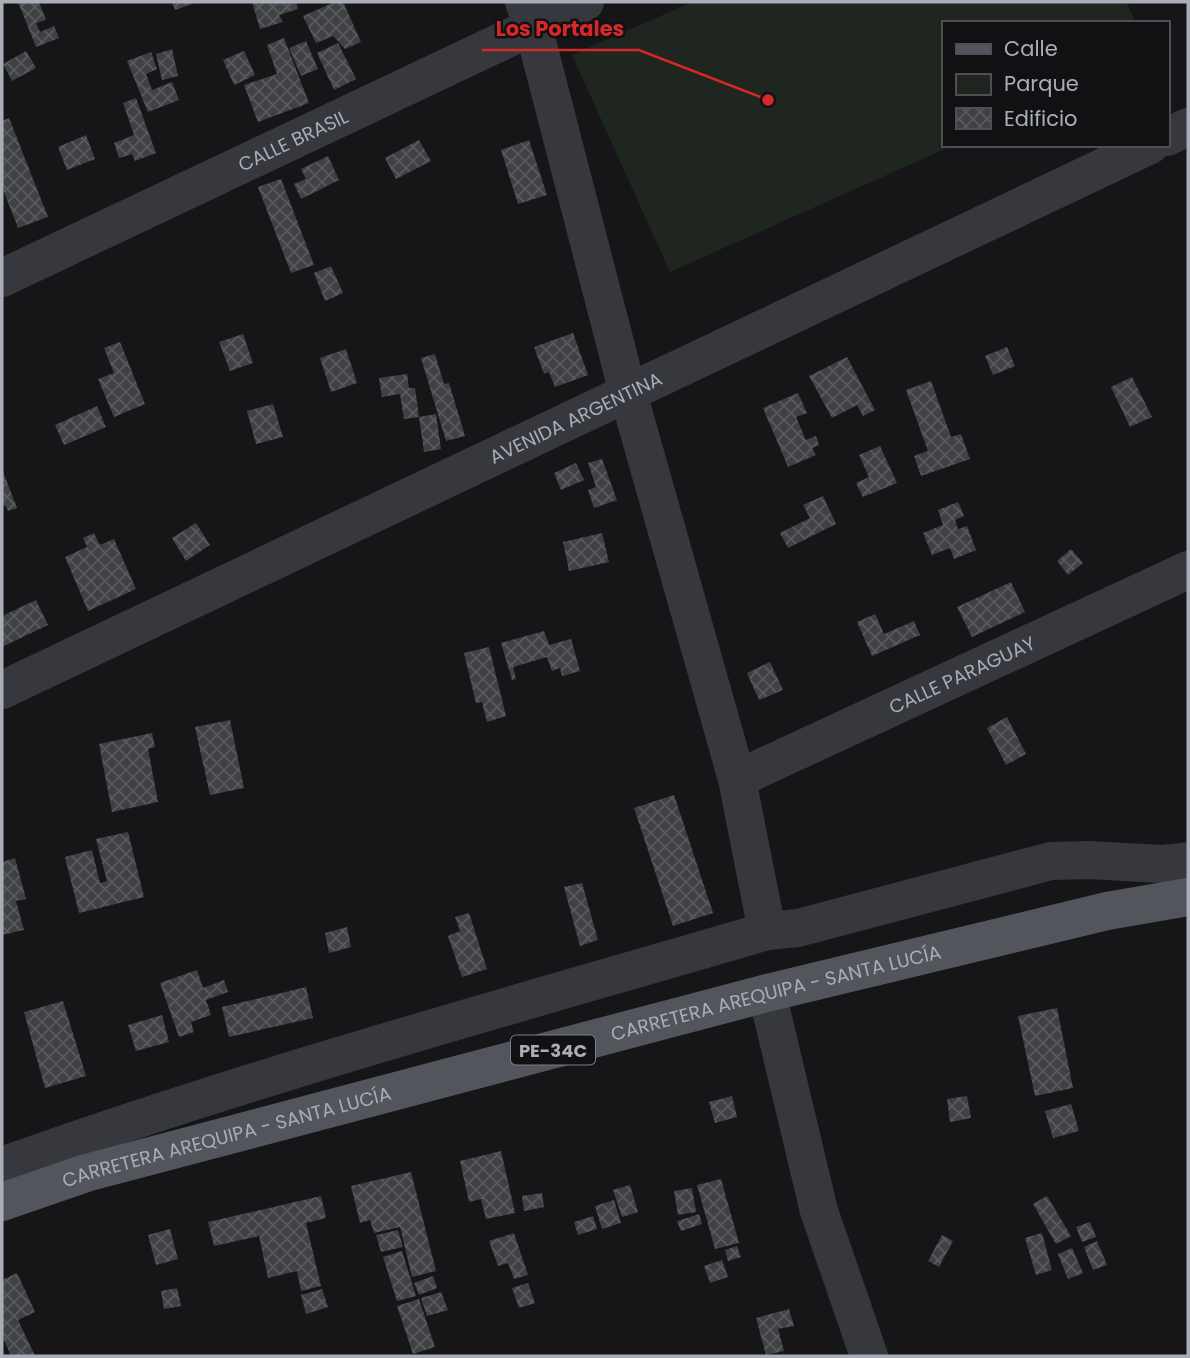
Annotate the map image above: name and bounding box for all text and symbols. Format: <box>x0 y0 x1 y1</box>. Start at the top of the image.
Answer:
callout: Los Portales <box>482 8 639 50</box>
text: Los Portales <box>496 14 624 43</box>
legend <box>942 21 1169 147</box>
text: Calle <box>1004 34 1058 63</box>
text: Parque <box>1004 69 1079 98</box>
street label: CALLE BRASIL <box>234 103 353 178</box>
text: Edificio <box>1004 104 1078 133</box>
street label: AVENIDA ARGENTINA <box>485 365 667 470</box>
street label: CALLE PARAGUAY <box>884 629 1040 720</box>
street label: CARRETERA AREQUIPA - SANTA LUCÍA <box>608 938 944 1047</box>
road number: PE-34C <box>511 1036 595 1064</box>
street label: CARRETERA AREQUIPA - SANTA LUCÍA <box>58 1079 394 1194</box>

